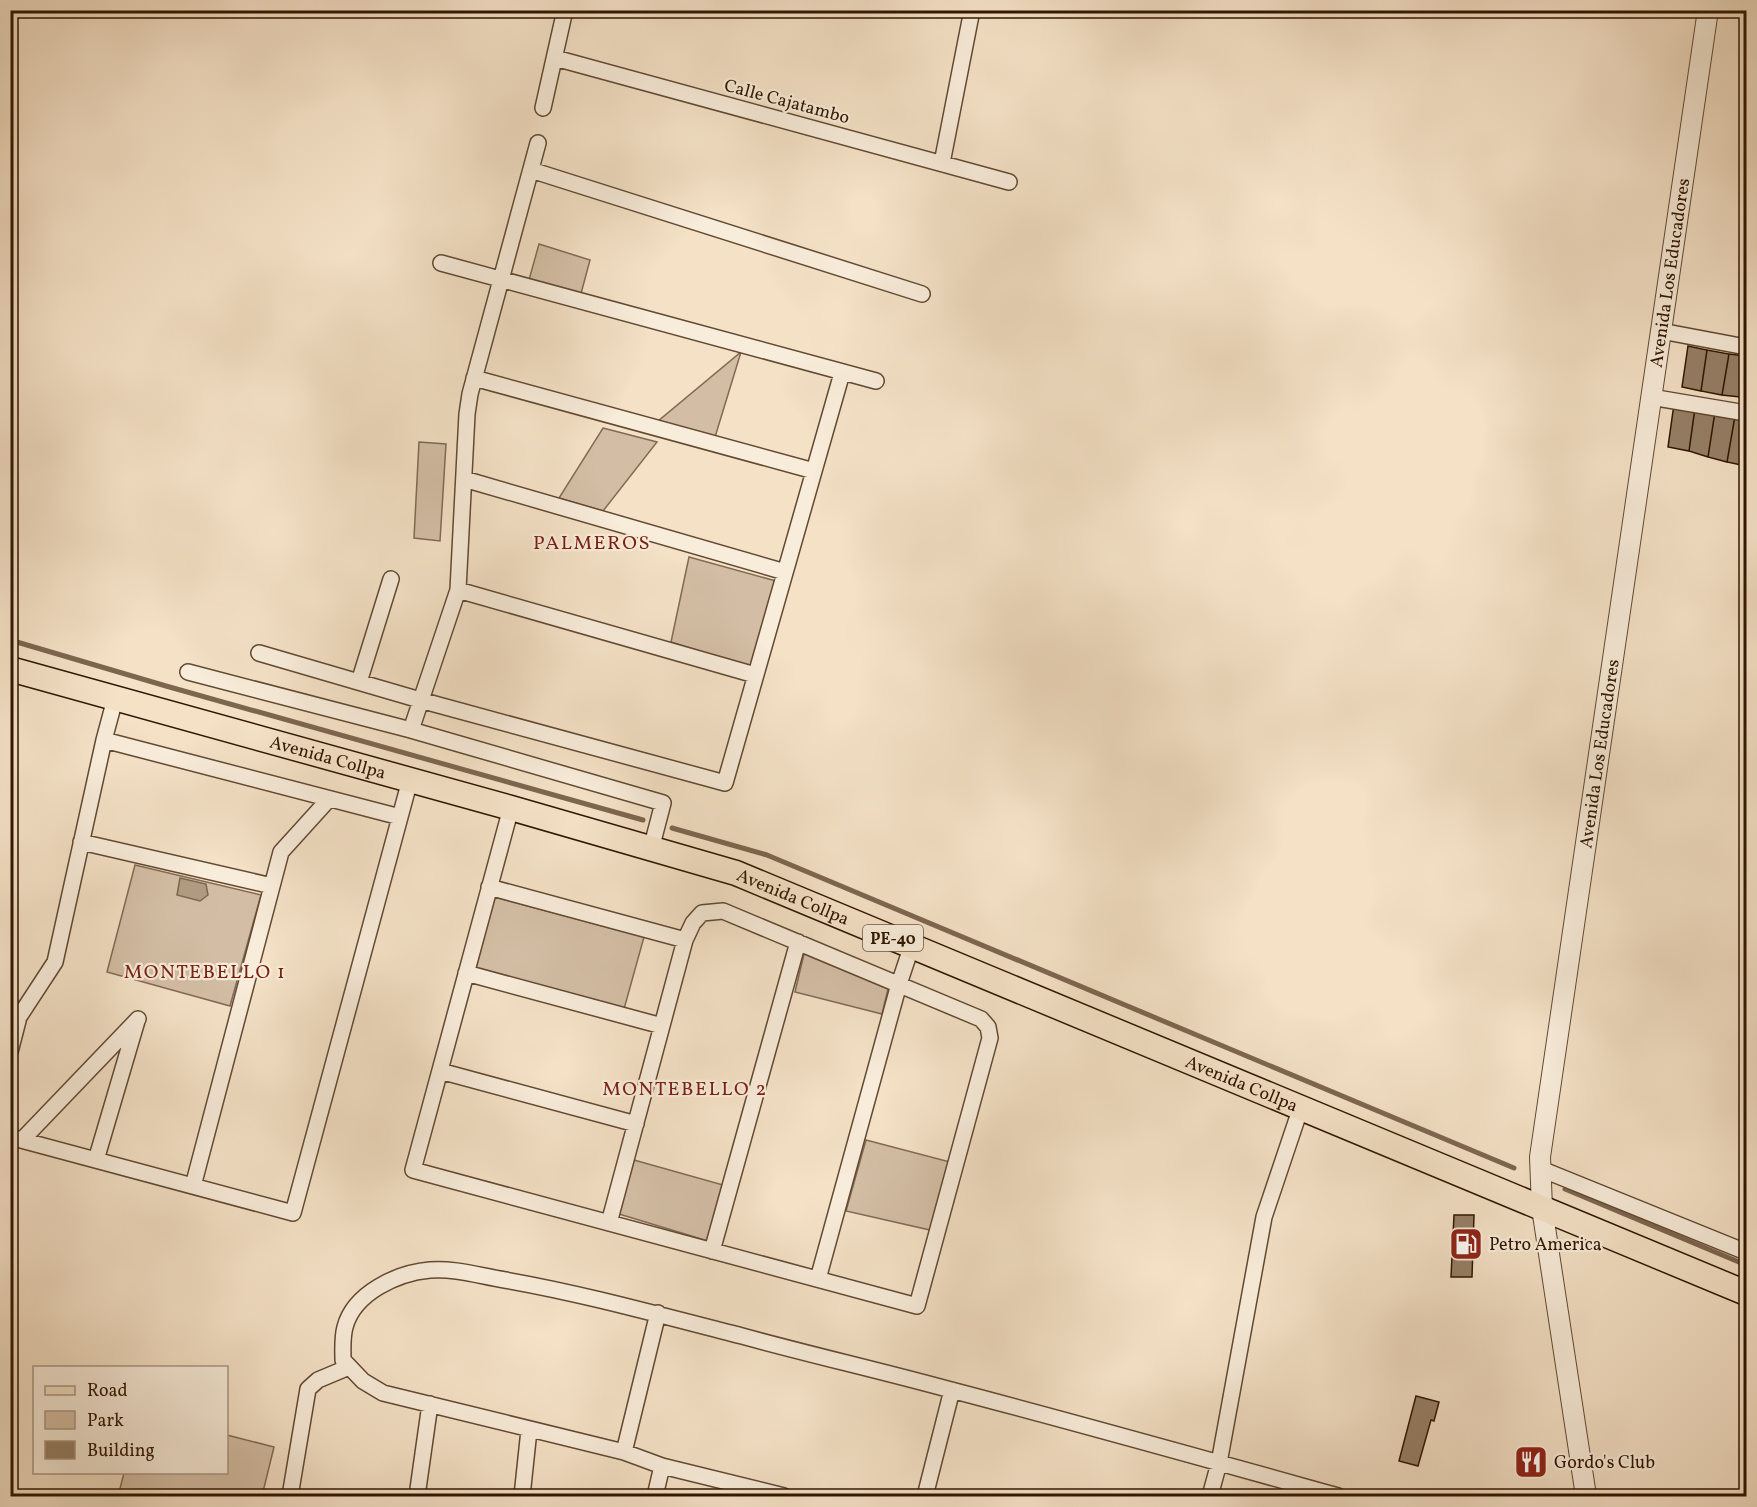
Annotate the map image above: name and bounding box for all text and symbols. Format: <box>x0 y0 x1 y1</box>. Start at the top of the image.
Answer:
street label: Calle Cajatambo <box>721 74 852 131</box>
street label: Avenida Los Educadores <box>1645 177 1697 369</box>
district label: PALMEROS <box>533 530 651 558</box>
street label: Avenida Los Educadores <box>1574 658 1627 850</box>
street label: Avenida Collpa <box>267 731 389 787</box>
street label: Avenida Collpa <box>733 864 853 933</box>
road number: PE-40 <box>863 925 923 951</box>
district label: MONTEBELLO 1 <box>124 959 286 987</box>
street label: Avenida Collpa <box>1181 1050 1301 1119</box>
district label: MONTEBELLO 2 <box>602 1076 768 1104</box>
fuel station icon: Petro America <box>1448 1226 1484 1262</box>
place label: Petro America <box>1489 1233 1602 1258</box>
legend <box>33 1366 228 1474</box>
text: Road <box>87 1379 128 1404</box>
text: Park <box>87 1409 124 1434</box>
text: Building <box>87 1439 155 1464</box>
restaurant icon: Gordo's Club <box>1513 1444 1549 1480</box>
place label: Gordo's Club <box>1554 1451 1655 1476</box>

